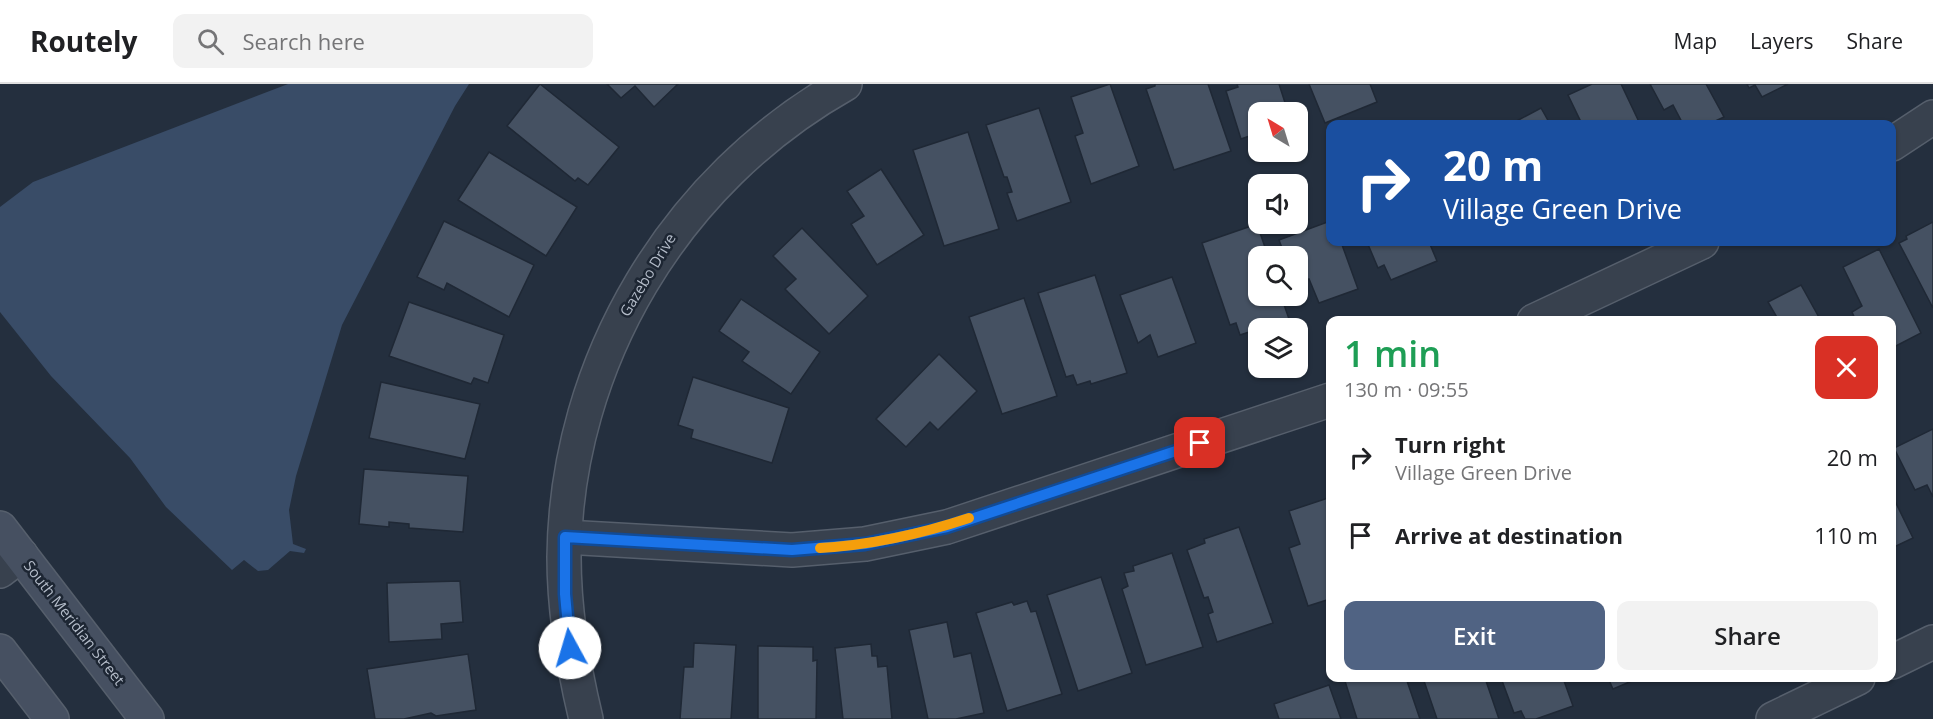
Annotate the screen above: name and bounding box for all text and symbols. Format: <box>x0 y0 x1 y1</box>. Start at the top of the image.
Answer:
search box <box>173 14 593 68</box>
text: Routely <box>30 22 137 60</box>
icon: search <box>194 25 227 58</box>
text: Search here <box>242 26 365 56</box>
text: Map <box>1674 27 1717 55</box>
text: Layers <box>1750 27 1814 55</box>
text: Share <box>1847 27 1903 55</box>
north arrow <box>1248 102 1308 162</box>
map controls <box>1248 102 1308 378</box>
text: 20 m <box>1443 136 1543 193</box>
icon: right <box>1344 144 1422 222</box>
button: sound <box>1248 174 1308 234</box>
text: Village Green Drive <box>1443 190 1682 227</box>
street label: Gazebo Drive <box>614 229 680 320</box>
button: search <box>1248 246 1308 306</box>
button: layers <box>1248 318 1308 378</box>
text: 1 min <box>1344 329 1441 378</box>
button: close <box>1815 336 1878 399</box>
text: 130 m · 09:55 <box>1344 376 1469 403</box>
pin <box>1174 417 1225 468</box>
icon: arrive <box>1183 426 1216 459</box>
text: Turn right <box>1395 429 1506 459</box>
icon: right <box>1344 441 1377 474</box>
text: 20 m <box>1827 442 1878 472</box>
text: Village Green Drive <box>1395 459 1572 486</box>
icon: arrive <box>1344 519 1377 552</box>
text: Arrive at destination <box>1395 520 1623 550</box>
text: 110 m <box>1814 520 1878 550</box>
street label: South Meridian Street <box>20 556 130 689</box>
button: Exit <box>1344 601 1605 670</box>
button: Share <box>1617 601 1878 670</box>
position arrow <box>538 616 602 680</box>

